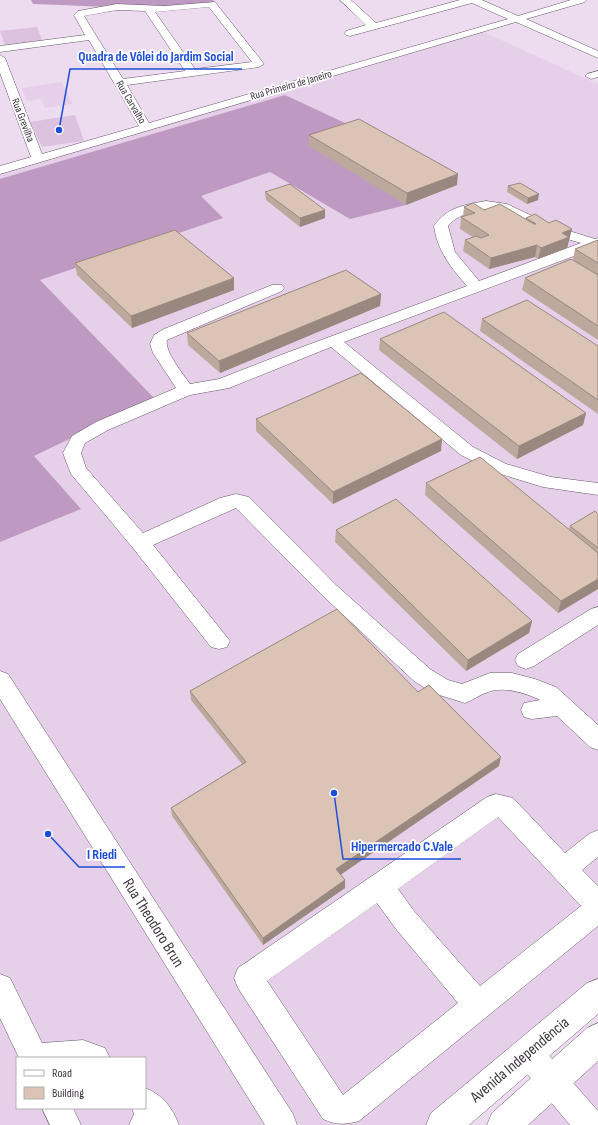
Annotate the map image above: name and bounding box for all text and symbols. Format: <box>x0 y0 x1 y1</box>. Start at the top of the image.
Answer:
callout: Quadra de Vôlei do Jardim Social <box>70 43 242 69</box>
text: Quadra de Vôlei do Jardim Social <box>78 48 234 65</box>
street label: Rua Primeiro de Janeiro <box>249 67 334 103</box>
street label: Rua Carvalho <box>113 78 149 126</box>
street label: Rua Grevilha <box>9 96 37 144</box>
callout: Hipermercado C.Vale <box>343 833 461 859</box>
text: Hipermercado C.Vale <box>351 838 453 855</box>
callout: I Riedi <box>79 841 125 867</box>
text: I Riedi <box>87 846 117 863</box>
street label: Rua Theodoro Brun <box>118 875 188 971</box>
street label: Avenida Independência <box>466 1013 573 1107</box>
legend <box>16 1057 146 1109</box>
text: Road <box>52 1066 72 1081</box>
text: Building <box>52 1086 84 1101</box>

